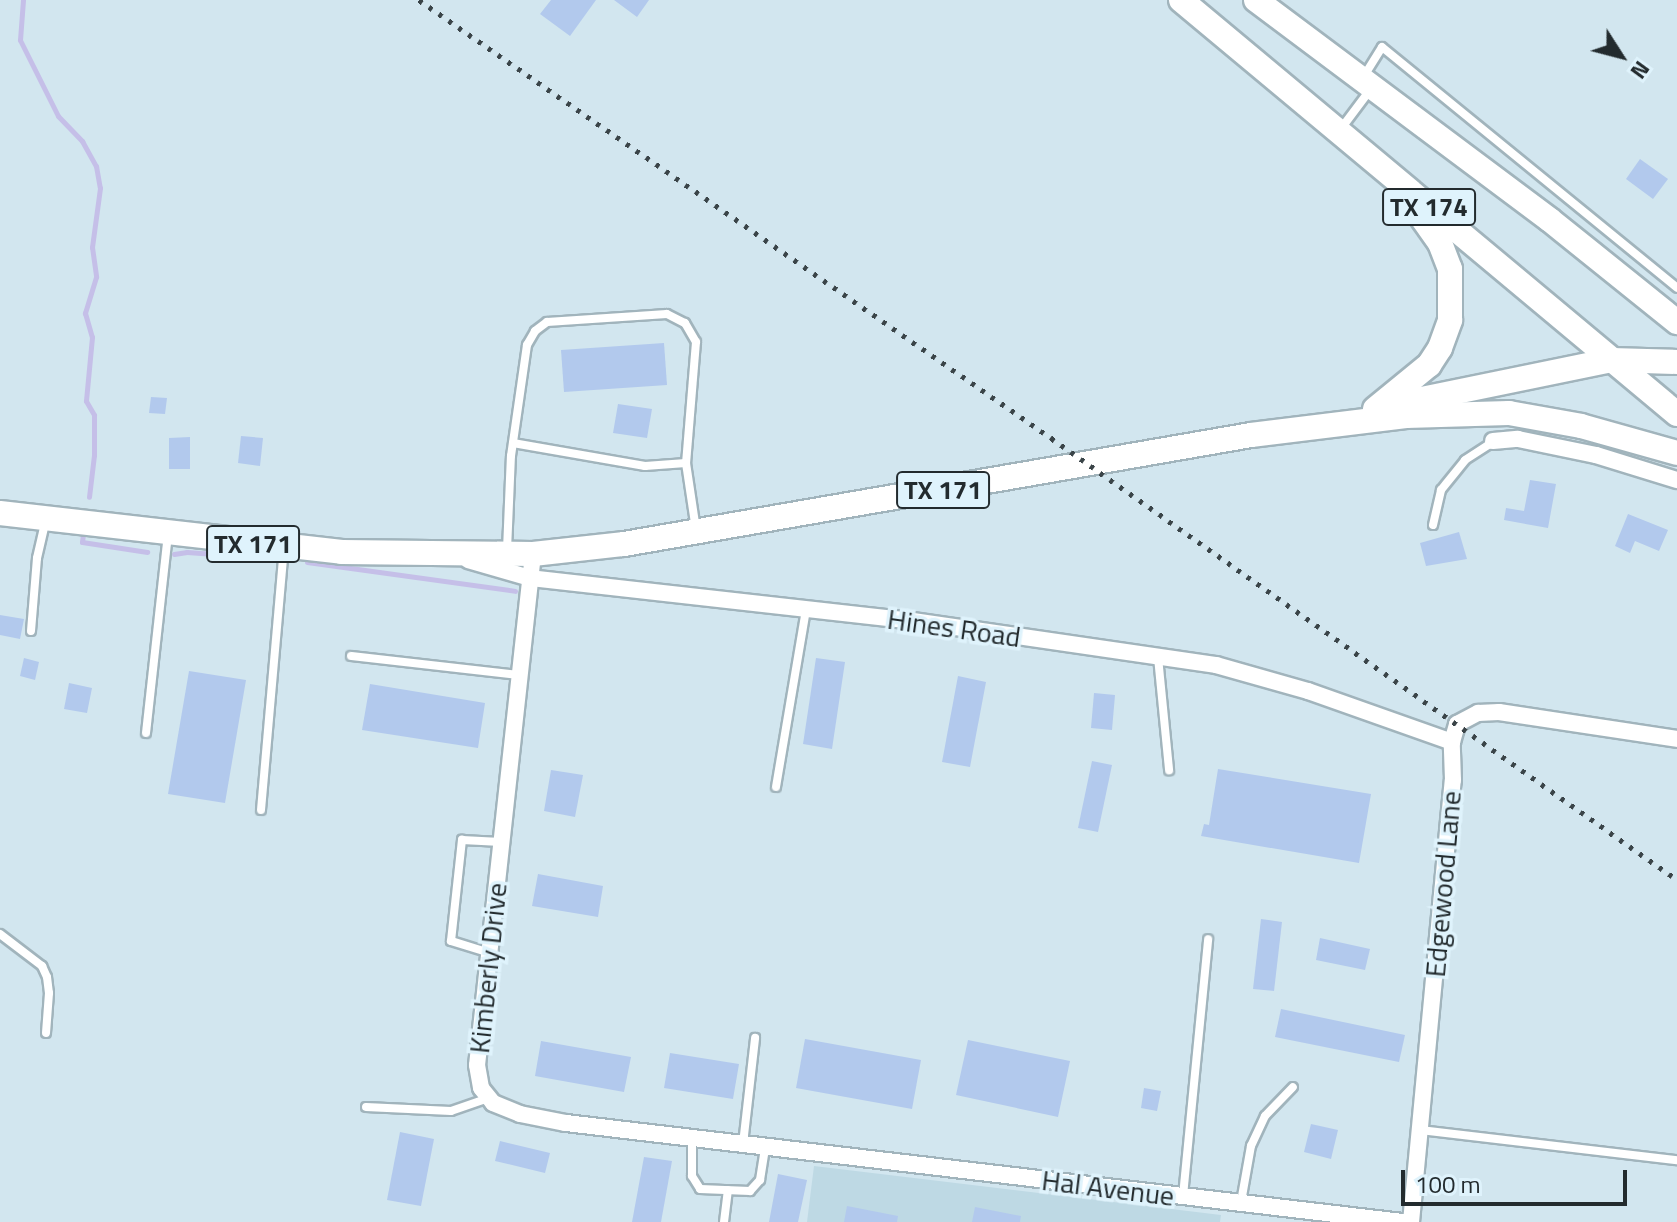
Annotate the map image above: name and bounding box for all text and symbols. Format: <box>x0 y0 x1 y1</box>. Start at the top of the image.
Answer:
north arrow <box>1581 16 1661 96</box>
text: N <box>1622 54 1659 86</box>
road number: TX 174 <box>1381 185 1477 229</box>
road number: TX 171 <box>895 468 991 512</box>
road number: TX 171 <box>205 522 301 566</box>
street label: Hines Road <box>885 602 1023 654</box>
street label: Edgewood Lane <box>1418 789 1468 979</box>
street label: Kimberly Drive <box>462 881 514 1055</box>
scale bar <box>1405 1154 1631 1204</box>
street label: Hal Avenue <box>1040 1163 1176 1213</box>
text: 100 m <box>1415 1166 1481 1202</box>

